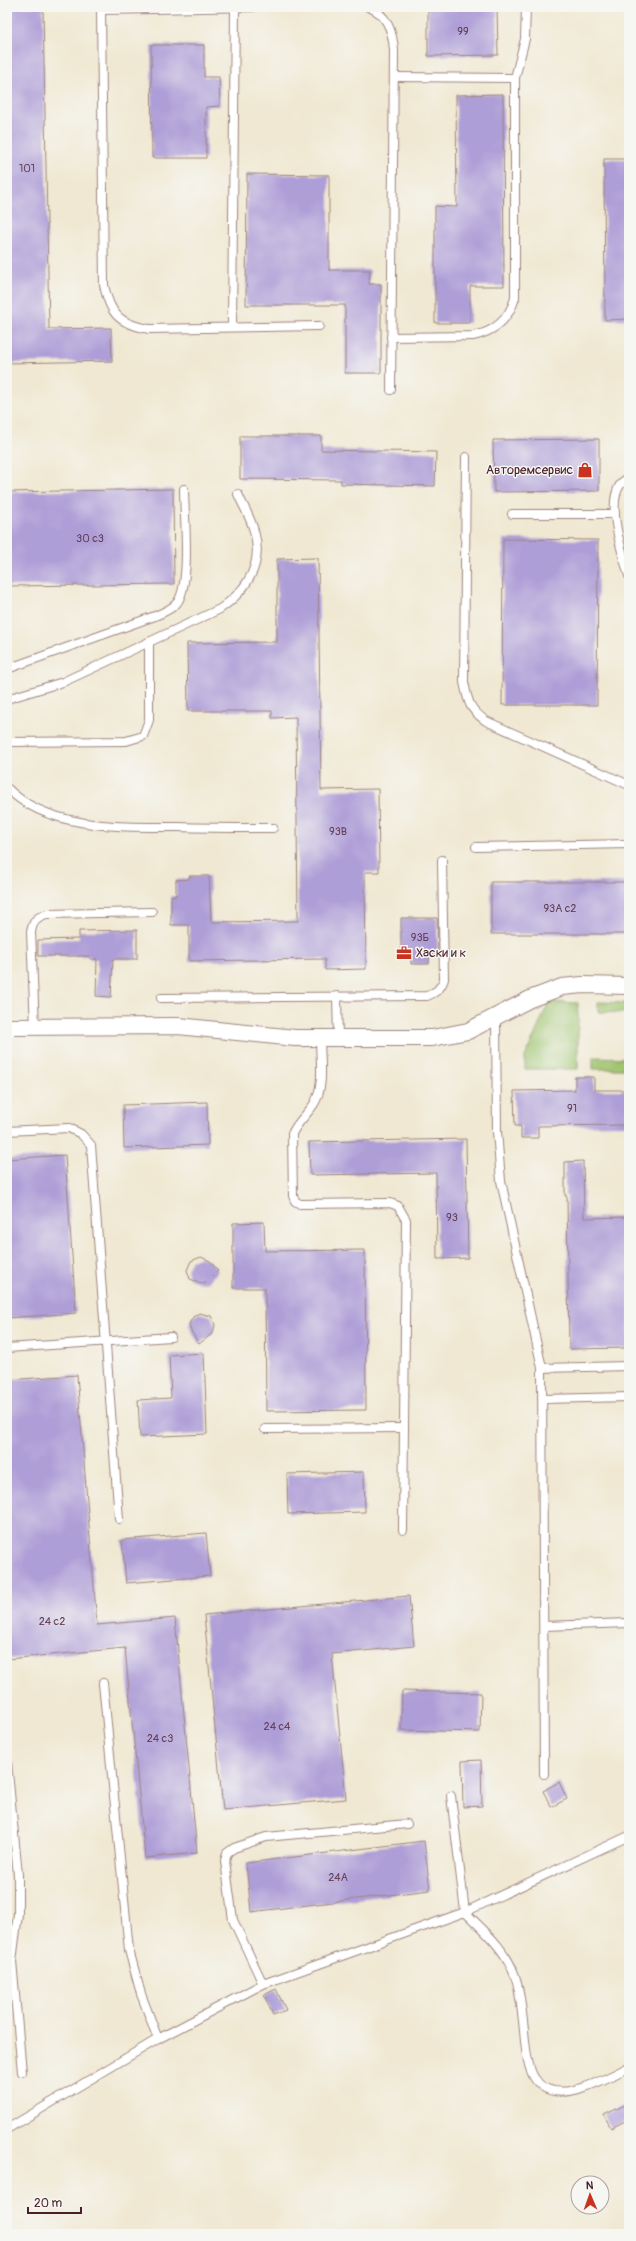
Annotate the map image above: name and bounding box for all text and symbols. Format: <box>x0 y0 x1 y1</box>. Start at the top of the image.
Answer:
house number: 99 <box>457 25 469 38</box>
house number: 101 <box>19 162 35 175</box>
shop icon: Авторемсервис <box>576 461 594 479</box>
place label: Авторемсервис <box>486 462 573 478</box>
house number: 30 с3 <box>76 532 104 545</box>
house number: 93В <box>329 825 347 838</box>
house number: 93А с2 <box>543 902 577 915</box>
house number: 93Б <box>411 931 429 944</box>
office icon: Хаски и к <box>395 944 413 962</box>
place label: Хаски и к <box>416 945 467 961</box>
house number: 91 <box>567 1102 577 1115</box>
house number: 93 <box>446 1211 458 1224</box>
house number: 24 с2 <box>39 1615 65 1628</box>
house number: 24 с4 <box>264 1720 291 1733</box>
house number: 24 с3 <box>147 1732 173 1745</box>
house number: 24А <box>328 1871 348 1884</box>
north arrow <box>570 2175 610 2215</box>
text: N <box>586 2179 594 2192</box>
scale bar <box>28 2189 81 2215</box>
text: 20 m <box>34 2196 63 2211</box>

